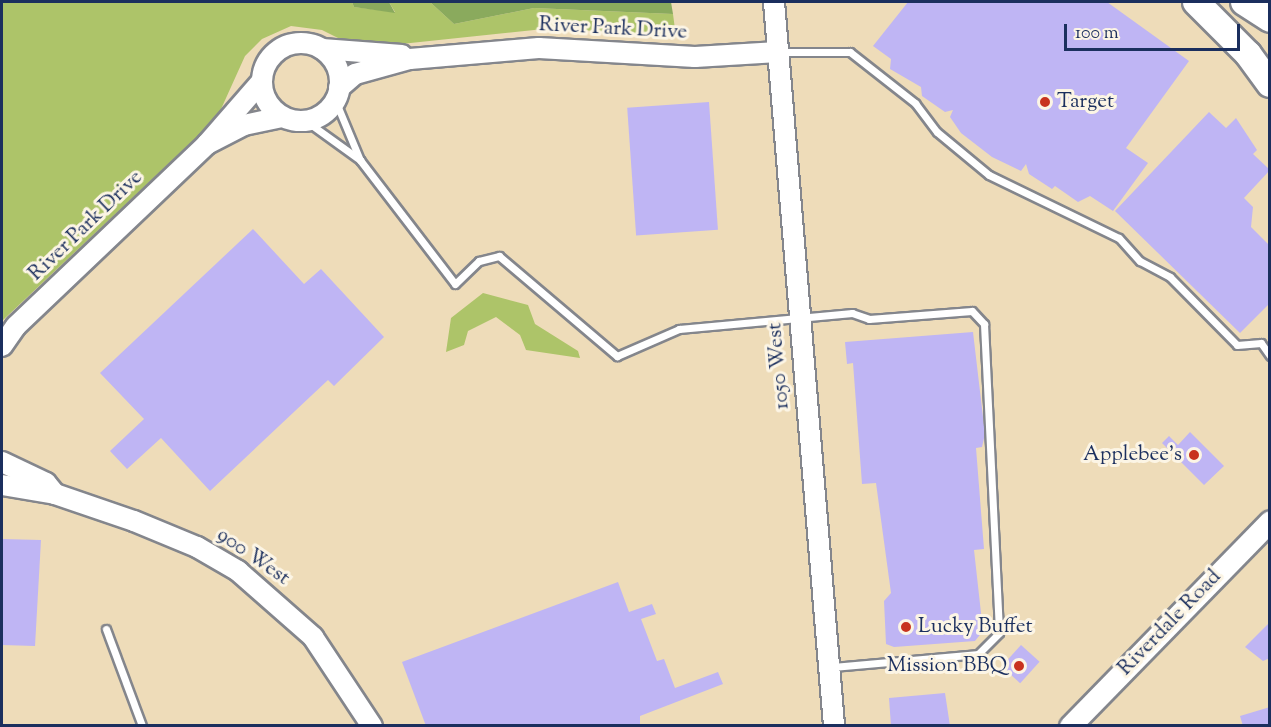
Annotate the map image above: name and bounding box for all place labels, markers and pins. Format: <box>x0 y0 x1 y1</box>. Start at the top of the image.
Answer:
place label: Target <box>1057 89 1114 115</box>
marker: Target <box>1038 95 1052 109</box>
place label: Applebee's <box>1083 442 1182 468</box>
marker: Applebee's <box>1187 448 1201 462</box>
place label: Lucky Buffet <box>918 614 1033 640</box>
marker: Lucky Buffet <box>899 620 913 634</box>
place label: Mission BBQ <box>887 653 1007 679</box>
marker: Mission BBQ <box>1012 659 1026 673</box>

